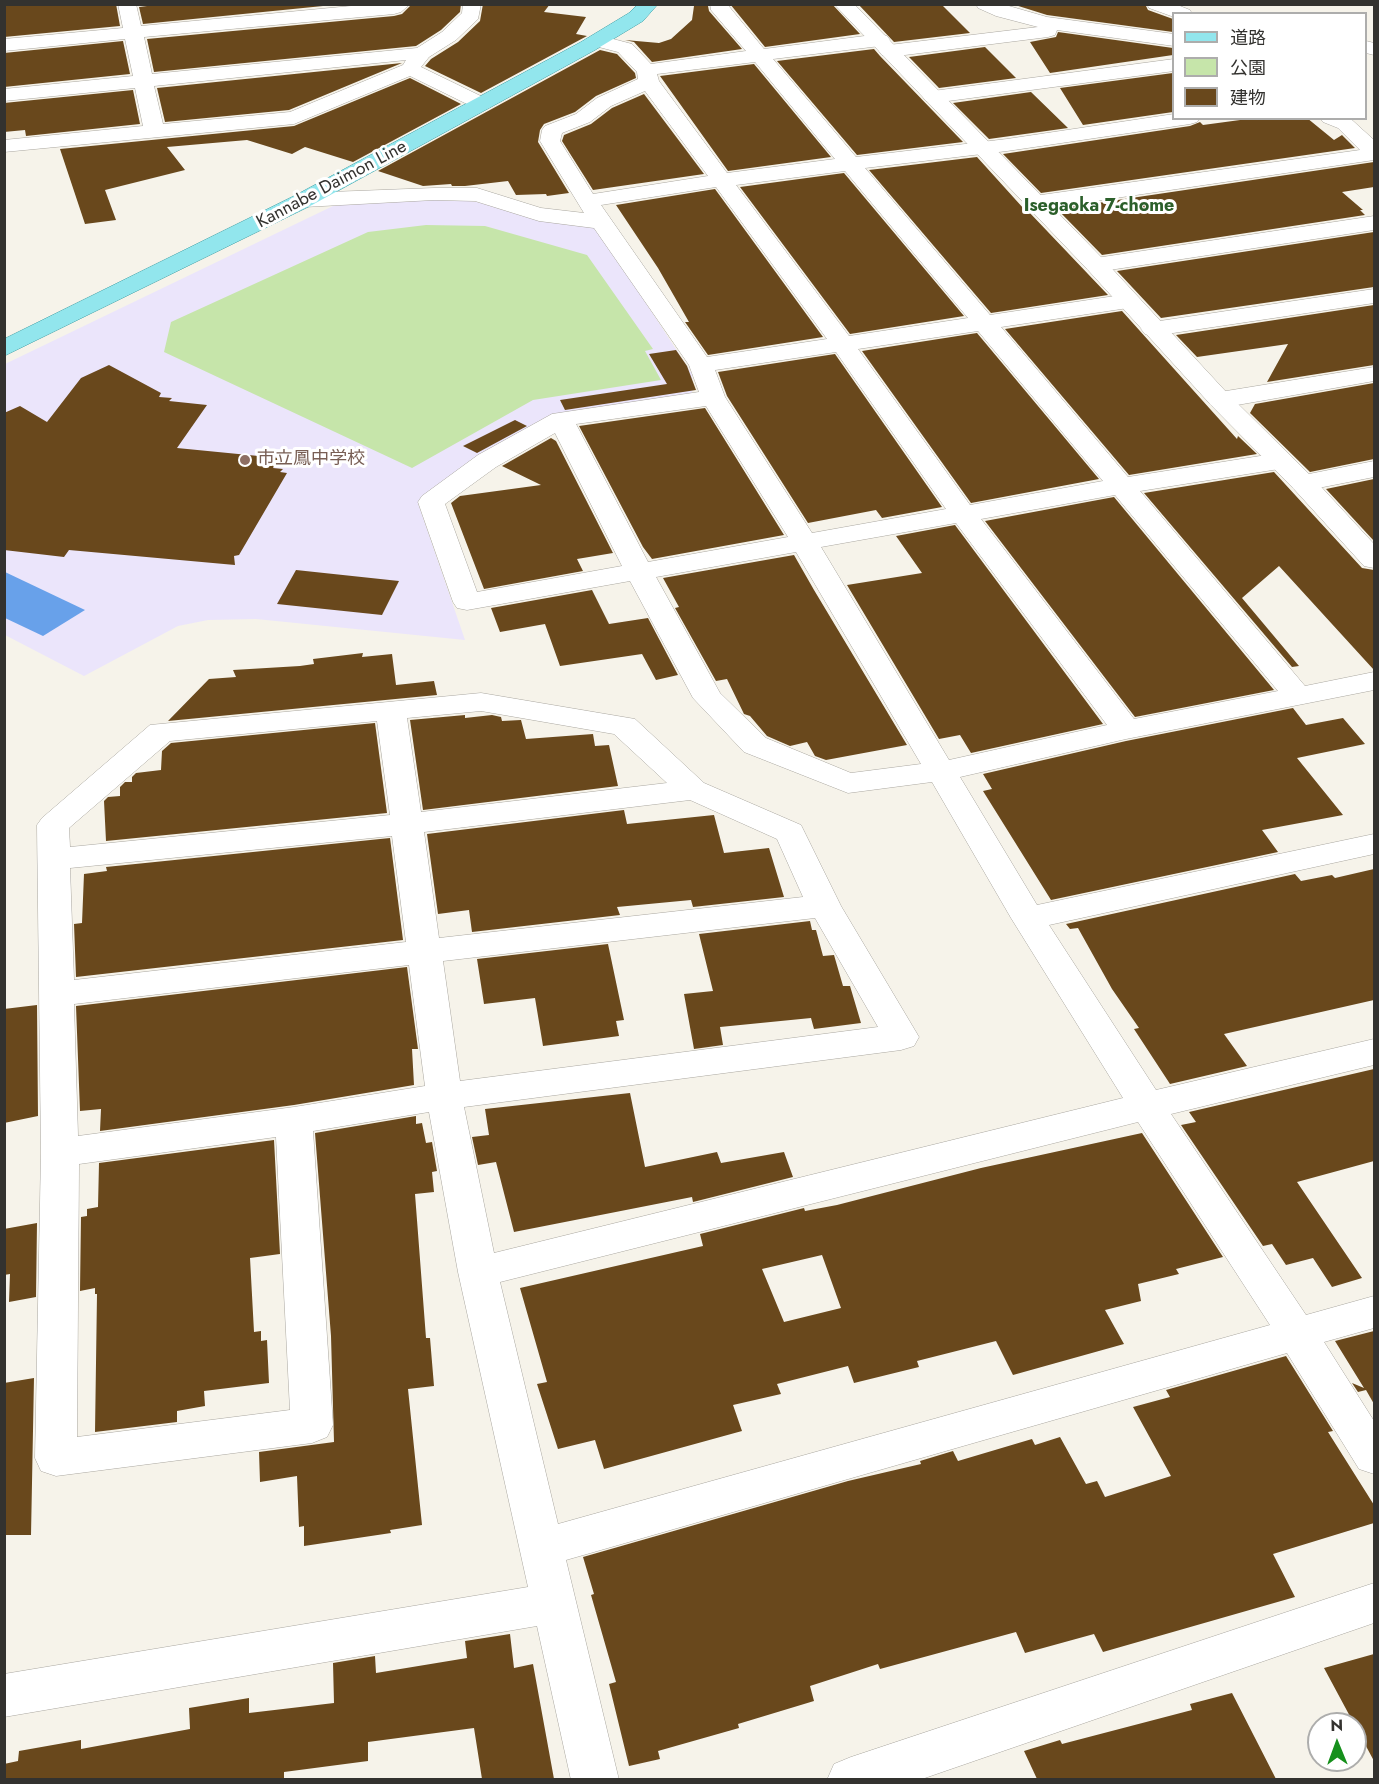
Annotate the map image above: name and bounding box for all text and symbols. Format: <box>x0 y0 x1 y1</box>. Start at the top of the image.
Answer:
legend <box>1172 12 1367 120</box>
text: 道路 <box>1230 25 1266 51</box>
text: 公園 <box>1230 55 1266 81</box>
text: 建物 <box>1230 85 1266 111</box>
street label: Kannabe Daimon Line <box>253 136 411 234</box>
district label: Isegaoka 7-chome <box>1024 196 1174 218</box>
place label: 市立鳳中学校 <box>257 449 365 471</box>
marker: 市立鳳中学校 <box>238 453 252 467</box>
north arrow <box>1307 1712 1367 1772</box>
text: N <box>1330 1714 1343 1737</box>

